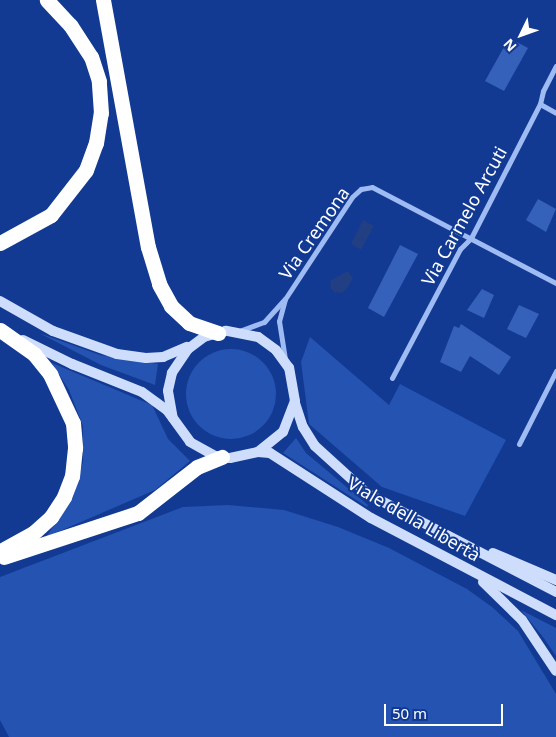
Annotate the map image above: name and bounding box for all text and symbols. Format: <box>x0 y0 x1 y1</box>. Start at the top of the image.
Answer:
north arrow <box>496 10 546 60</box>
text: N <box>499 35 520 56</box>
street label: Via Carmelo Arcuti <box>417 143 511 289</box>
street label: Via Cremona <box>274 183 354 283</box>
street label: Viale della Libertà <box>344 472 484 566</box>
scale bar <box>386 694 505 726</box>
text: 50 m <box>392 703 427 723</box>

